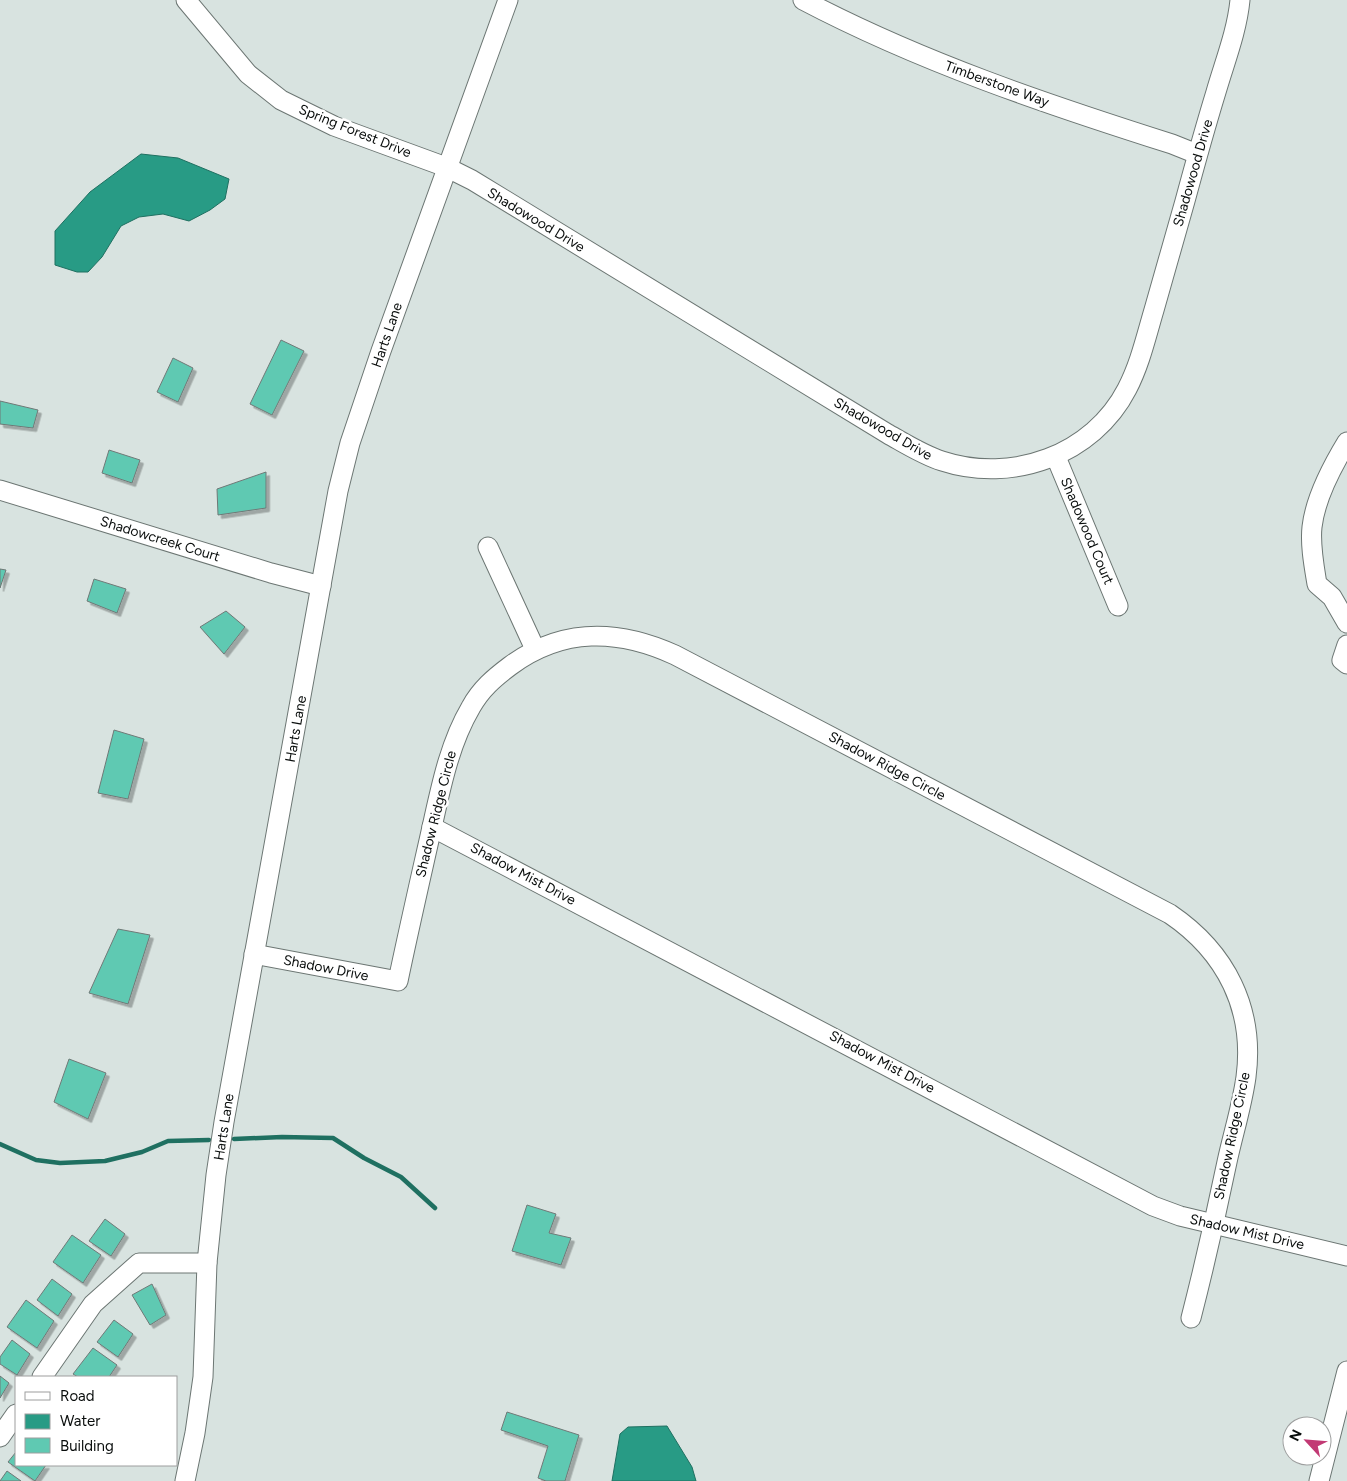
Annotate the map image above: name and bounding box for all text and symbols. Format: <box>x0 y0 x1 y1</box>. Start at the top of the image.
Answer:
street label: Timberstone Way <box>943 57 1052 111</box>
street label: Spring Forest Drive <box>296 101 414 161</box>
street label: Shadowood Drive <box>1170 117 1217 229</box>
street label: Shadowood Drive <box>484 184 588 256</box>
street label: Harts Lane <box>368 300 406 370</box>
street label: Shadowood Drive <box>831 394 936 464</box>
street label: Shadowood Court <box>1057 475 1117 587</box>
street label: Shadowcreek Court <box>98 513 222 565</box>
street label: Harts Lane <box>282 694 310 764</box>
street label: Shadow Ridge Circle <box>826 728 949 804</box>
street label: Shadow Ridge Circle <box>412 749 460 879</box>
street label: Shadow Mist Drive <box>467 839 579 909</box>
street label: Shadow Drive <box>282 951 370 985</box>
street label: Shadow Mist Drive <box>826 1027 938 1097</box>
street label: Shadow Ridge Circle <box>1210 1070 1254 1201</box>
street label: Harts Lane <box>210 1092 238 1162</box>
street label: Shadow Mist Drive <box>1188 1211 1306 1254</box>
legend <box>15 1376 178 1466</box>
text: Road <box>60 1387 95 1405</box>
text: Water <box>60 1412 100 1430</box>
north arrow <box>1282 1416 1332 1466</box>
text: N <box>1286 1427 1306 1444</box>
text: Building <box>60 1437 114 1455</box>

